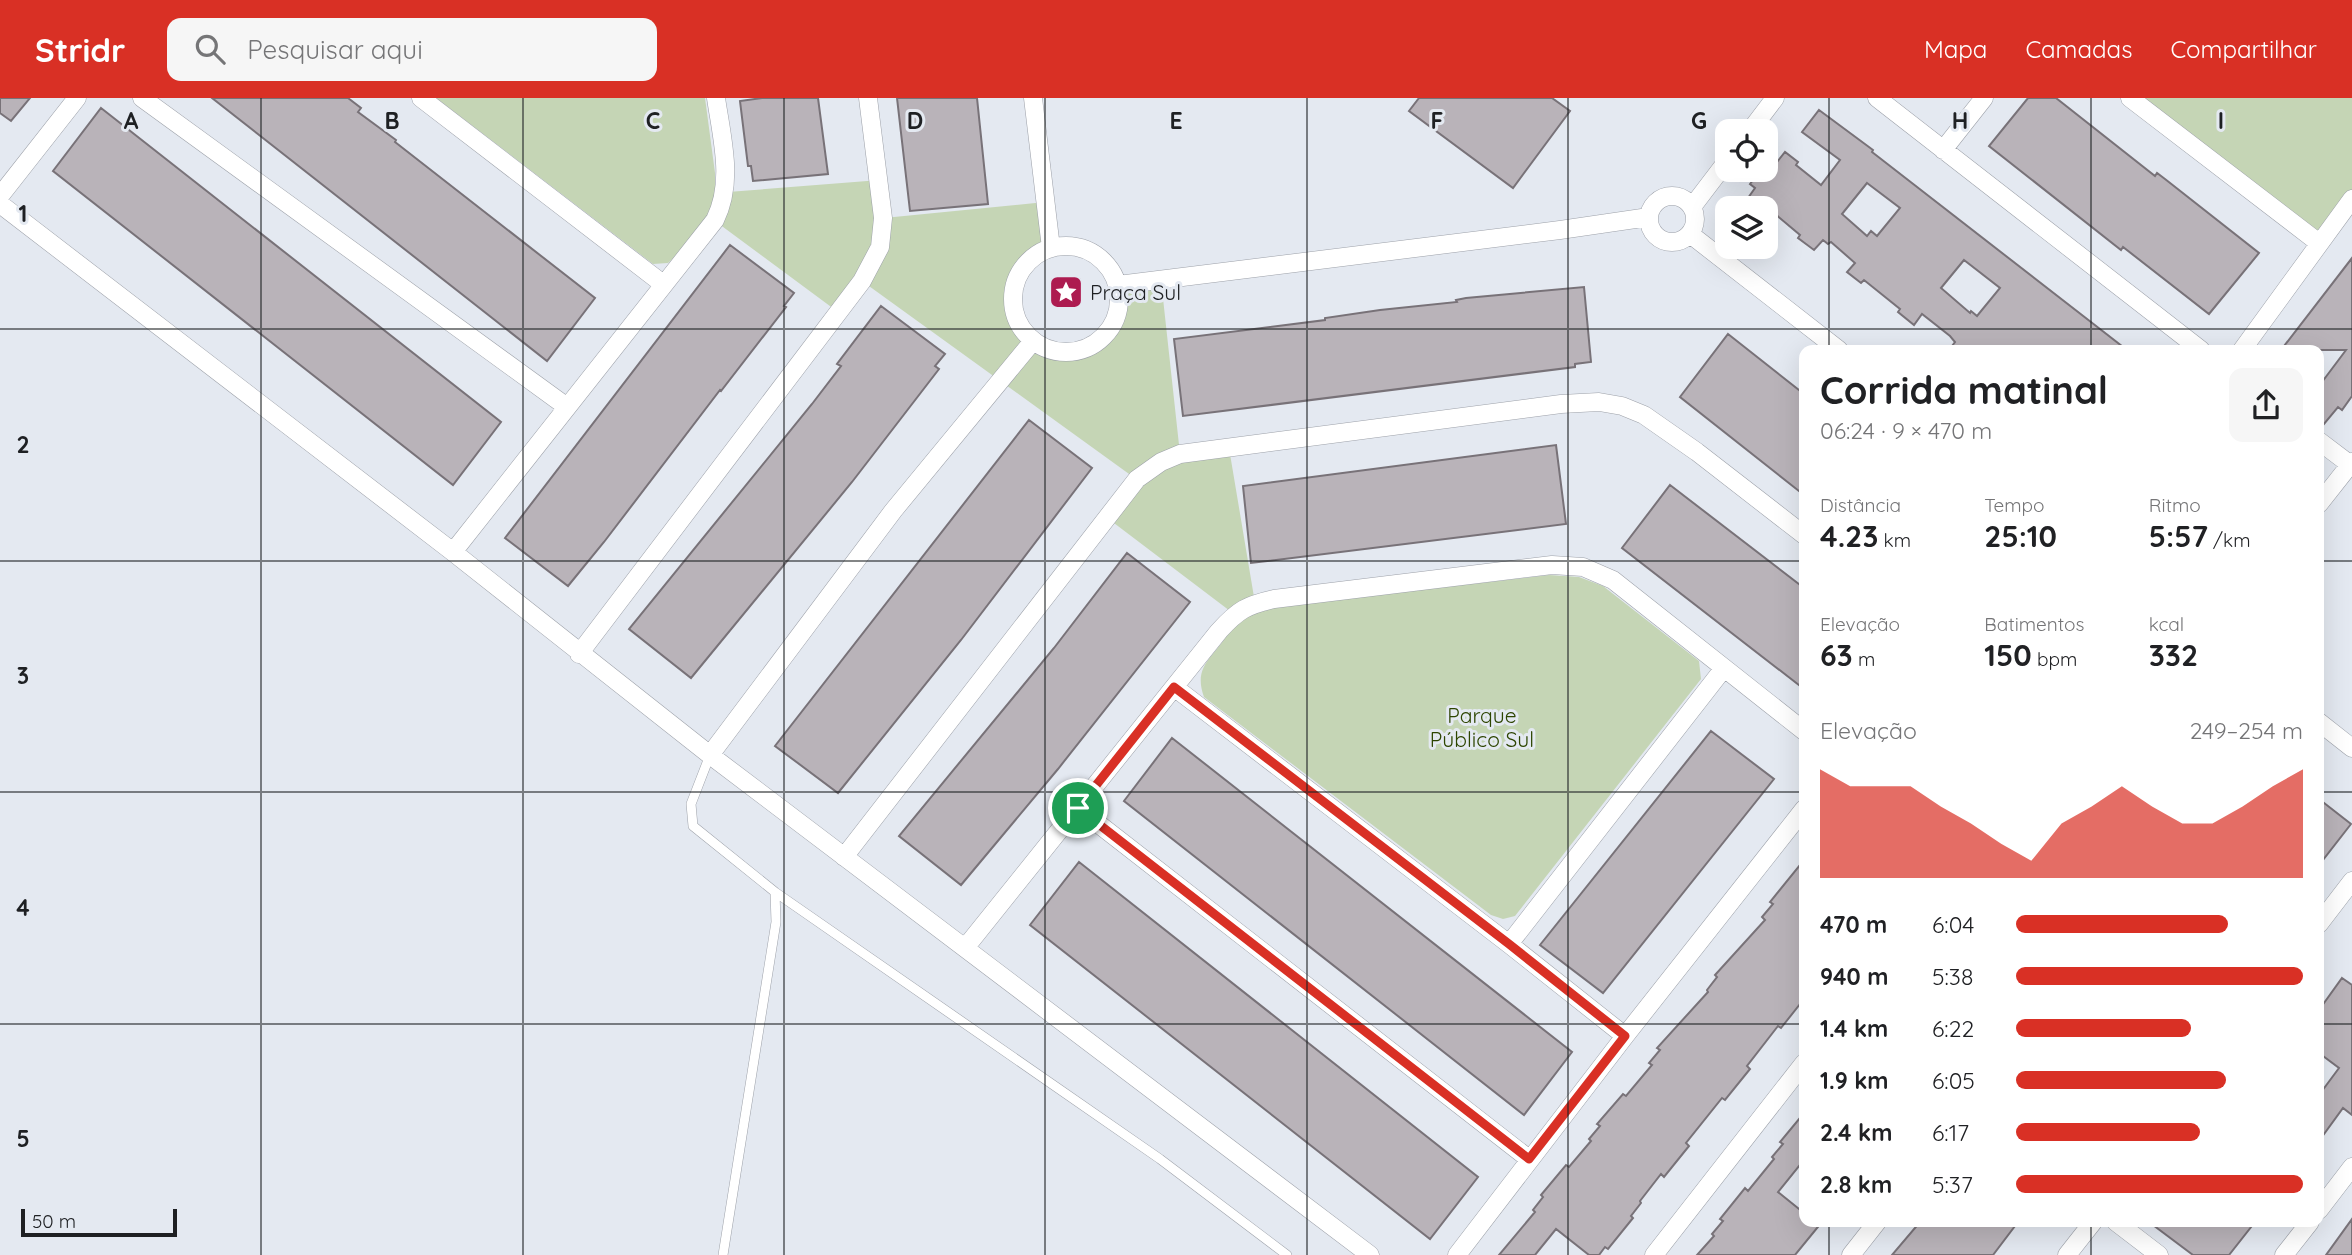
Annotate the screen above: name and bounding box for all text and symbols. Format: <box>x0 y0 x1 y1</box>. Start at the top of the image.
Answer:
search box <box>167 18 657 81</box>
text: Stridr <box>35 29 125 70</box>
icon: search <box>191 30 229 68</box>
text: Pesquisar aqui <box>247 33 423 66</box>
text: Mapa <box>1924 34 1987 64</box>
text: Camadas <box>2025 34 2132 64</box>
text: Compartilhar <box>2170 34 2317 64</box>
text: A <box>124 106 139 135</box>
text: B <box>384 106 400 135</box>
text: C <box>646 106 660 135</box>
text: D <box>907 106 923 135</box>
text: E <box>1169 106 1183 135</box>
text: F <box>1431 106 1443 135</box>
text: G <box>1691 106 1707 135</box>
text: H <box>1952 106 1968 135</box>
text: I <box>2218 106 2224 135</box>
map controls <box>1715 119 1778 259</box>
button: locate <box>1715 119 1778 182</box>
button: layers <box>1715 196 1778 259</box>
text: 1 <box>19 199 27 228</box>
place icon: Praça Sul <box>1047 273 1085 311</box>
place label: Praça Sul <box>1090 279 1181 305</box>
text: Corrida matinal <box>1820 366 2108 414</box>
button: share <box>2229 368 2303 442</box>
text: 06:24 · 9 × 470 m <box>1820 416 1992 445</box>
text: 2 <box>16 430 30 459</box>
text: Distância <box>1820 493 1901 517</box>
text: Tempo <box>1984 493 2045 517</box>
text: Ritmo <box>2149 493 2201 517</box>
text: 4.23 <box>1820 517 1878 555</box>
text: 25:10 <box>1984 517 2057 555</box>
text: 5:57 <box>2149 517 2208 555</box>
text: km <box>1878 528 1911 552</box>
text: /km <box>2208 528 2251 552</box>
text: Elevação <box>1820 612 1900 636</box>
text: Batimentos <box>1984 612 2085 636</box>
text: kcal <box>2149 612 2184 636</box>
text: 63 <box>1820 636 1853 674</box>
text: 150 <box>1984 636 2032 674</box>
text: 332 <box>2149 636 2198 674</box>
text: m <box>1853 647 1875 671</box>
text: bpm <box>2032 647 2077 671</box>
text: 3 <box>17 661 29 690</box>
park label: Parque Público Sul <box>1430 702 1534 752</box>
text: Elevação <box>1820 716 1917 745</box>
text: 249–254 m <box>2190 716 2303 745</box>
pin <box>1048 778 1108 838</box>
icon: arrive <box>1059 789 1097 827</box>
text: 4 <box>16 893 30 922</box>
text: 470 m <box>1820 910 1887 939</box>
text: 6:04 <box>1932 910 1974 939</box>
text: 940 m <box>1820 962 1888 991</box>
text: 5:38 <box>1932 962 1973 991</box>
text: 1.4 km <box>1820 1014 1888 1043</box>
text: 6:22 <box>1932 1014 1974 1043</box>
text: 1.9 km <box>1820 1066 1888 1095</box>
text: 6:05 <box>1932 1066 1975 1095</box>
text: 2.4 km <box>1820 1118 1892 1147</box>
text: 6:17 <box>1932 1118 1969 1147</box>
text: 5 <box>16 1124 30 1153</box>
text: 2.8 km <box>1820 1170 1892 1199</box>
text: 5:37 <box>1932 1170 1973 1199</box>
scale bar <box>21 1206 177 1238</box>
text: 50 m <box>32 1209 76 1233</box>

